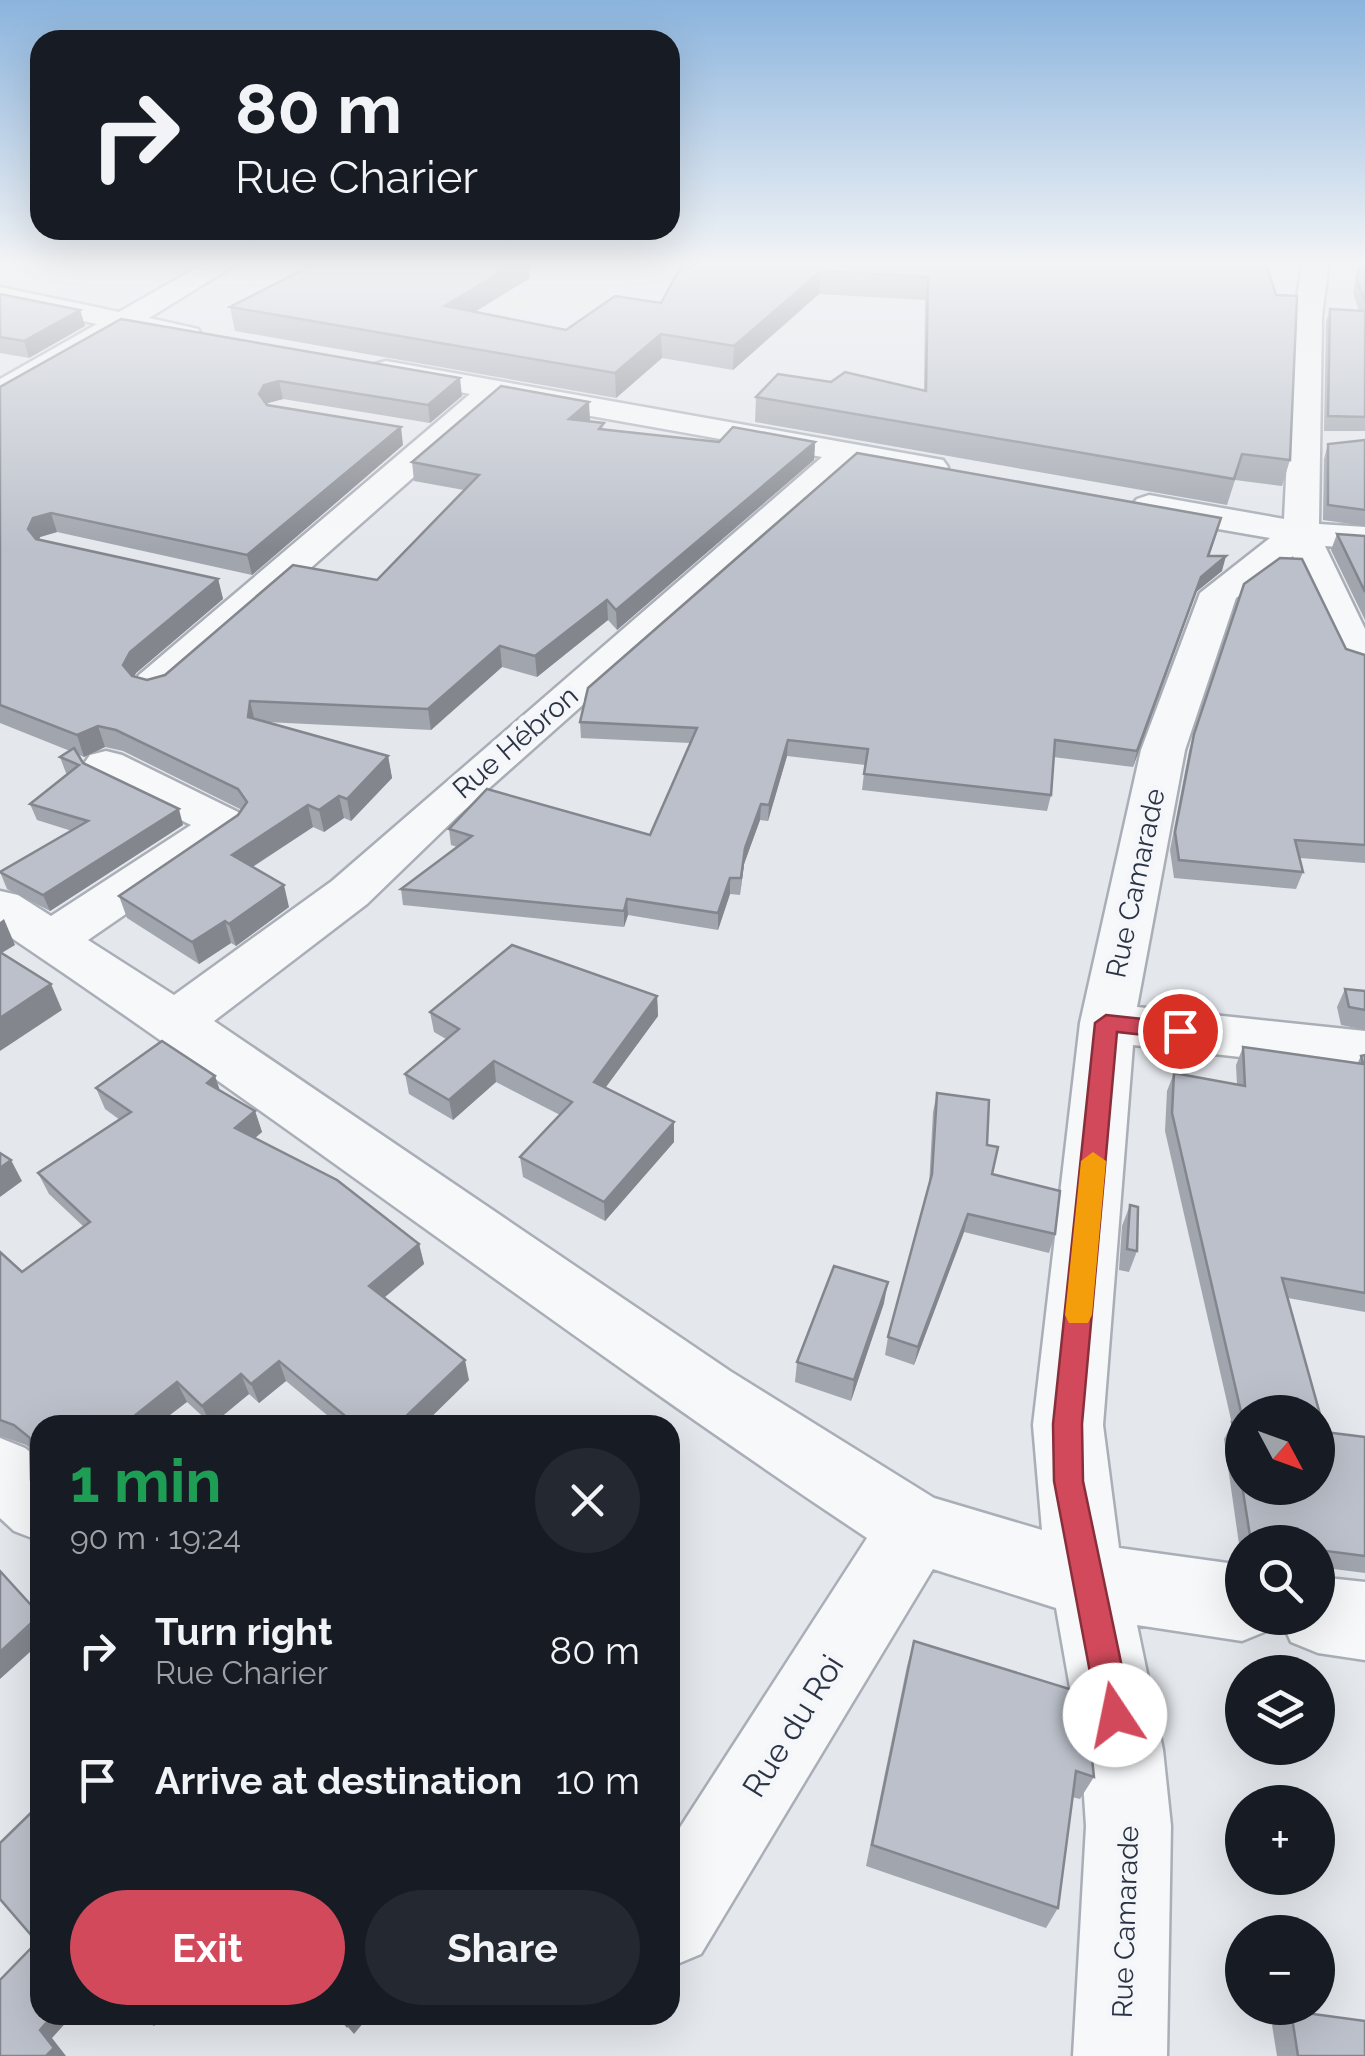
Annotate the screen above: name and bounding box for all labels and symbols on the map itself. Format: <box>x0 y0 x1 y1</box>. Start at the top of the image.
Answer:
street label: Rue Hébron <box>446 679 585 806</box>
street label: Rue Camarade <box>1099 785 1172 981</box>
pin <box>1138 989 1223 1074</box>
north arrow <box>1225 1395 1335 1505</box>
street label: Rue du Roi <box>734 1648 851 1803</box>
position arrow <box>1063 1663 1167 1767</box>
street label: Rue Camarade <box>1106 1825 1145 2019</box>

